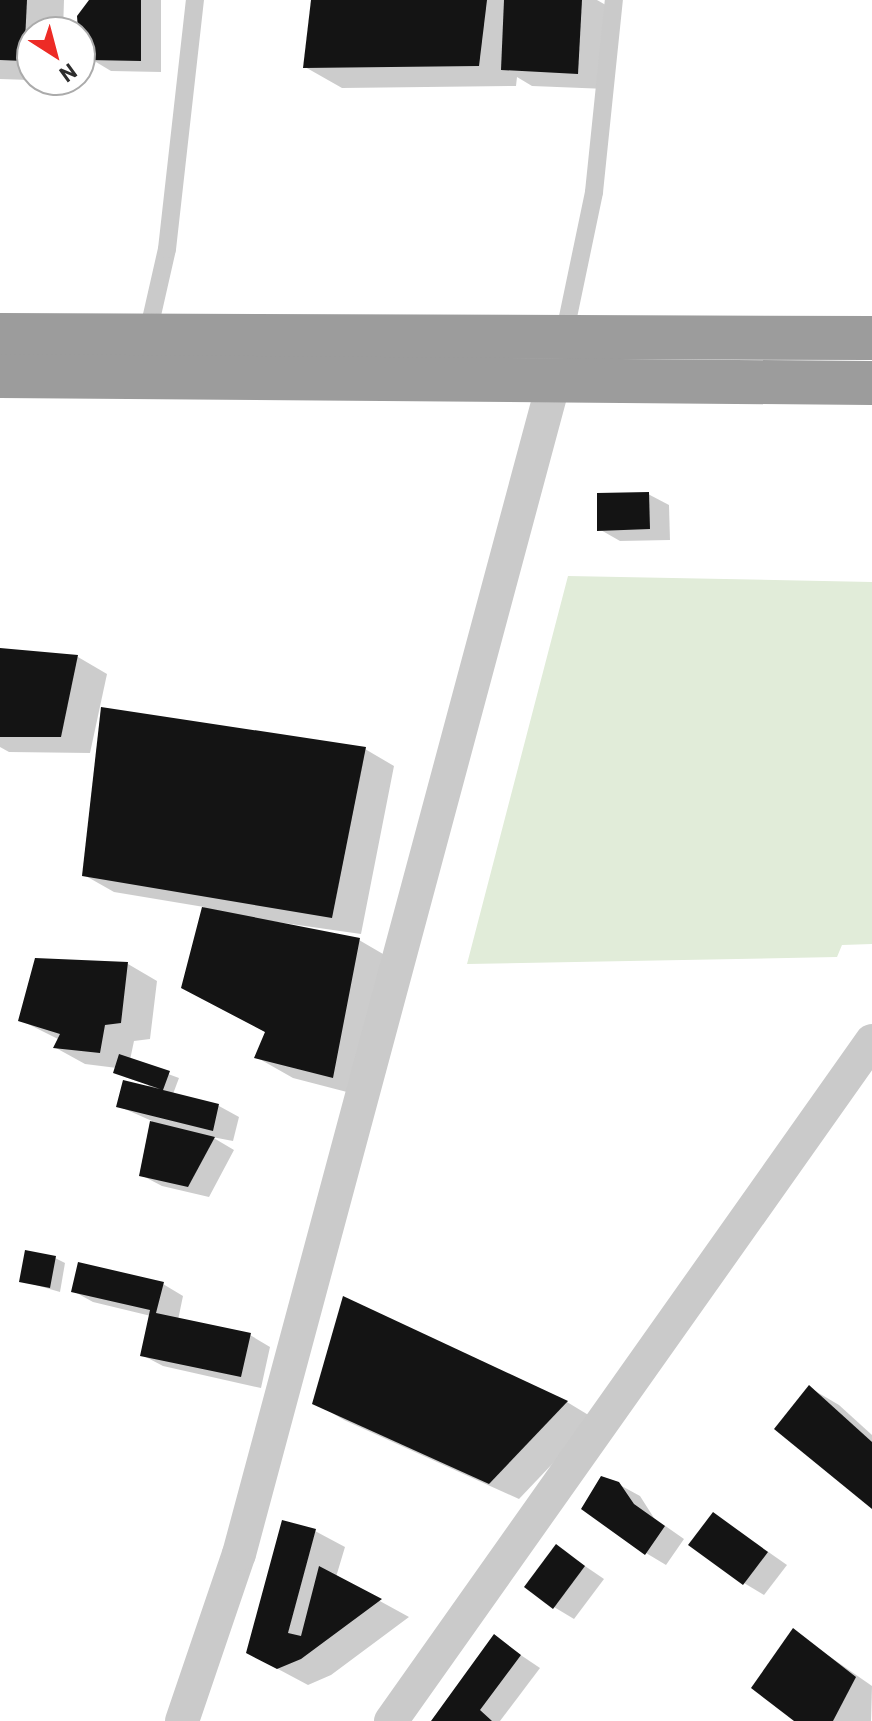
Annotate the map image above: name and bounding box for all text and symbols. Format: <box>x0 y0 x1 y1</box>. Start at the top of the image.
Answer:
north arrow <box>16 16 96 96</box>
text: N <box>55 59 83 89</box>

